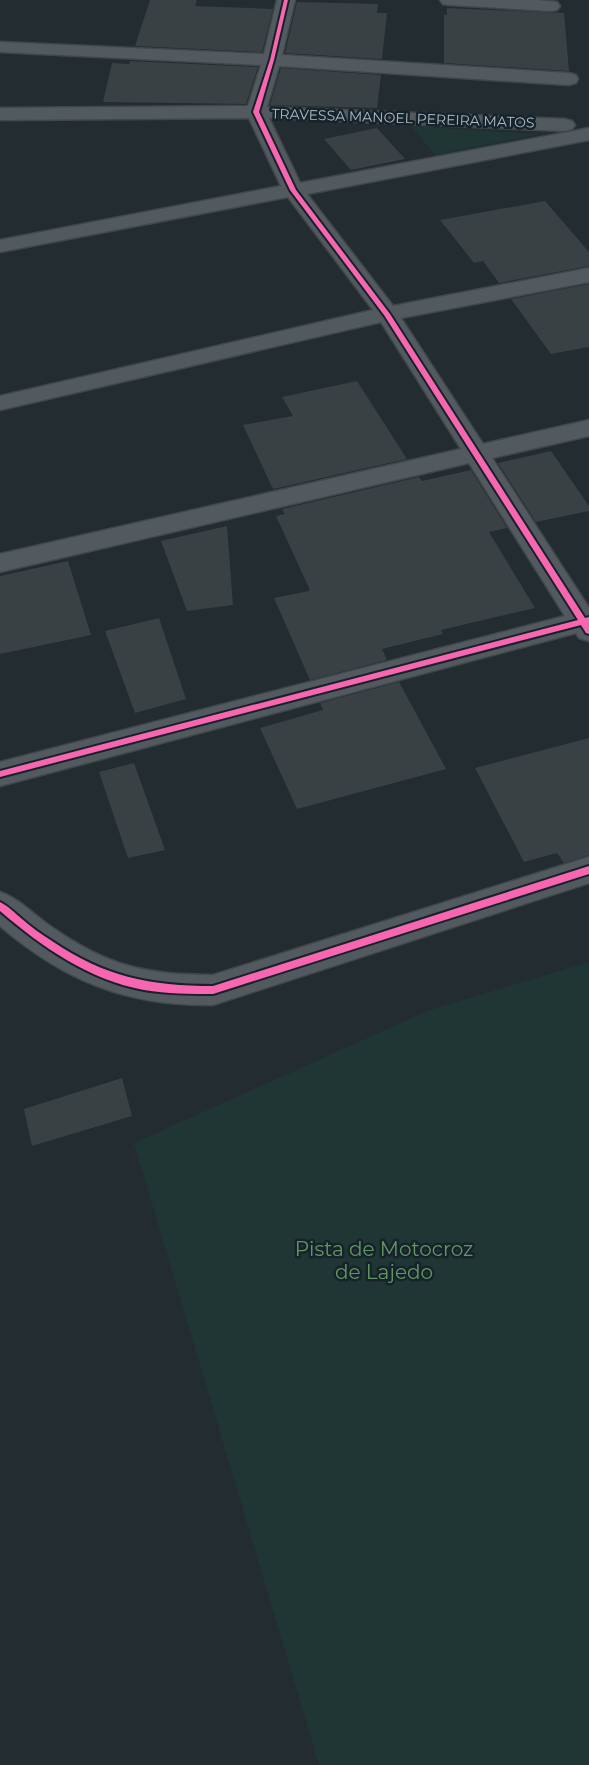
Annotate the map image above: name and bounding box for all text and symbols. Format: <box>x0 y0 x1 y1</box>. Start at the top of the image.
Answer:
street label: TRAVESSA MANOEL PEREIRA MATOS <box>271 104 535 132</box>
park label: Pista de Motocroz de Lajedo <box>295 1237 473 1284</box>

